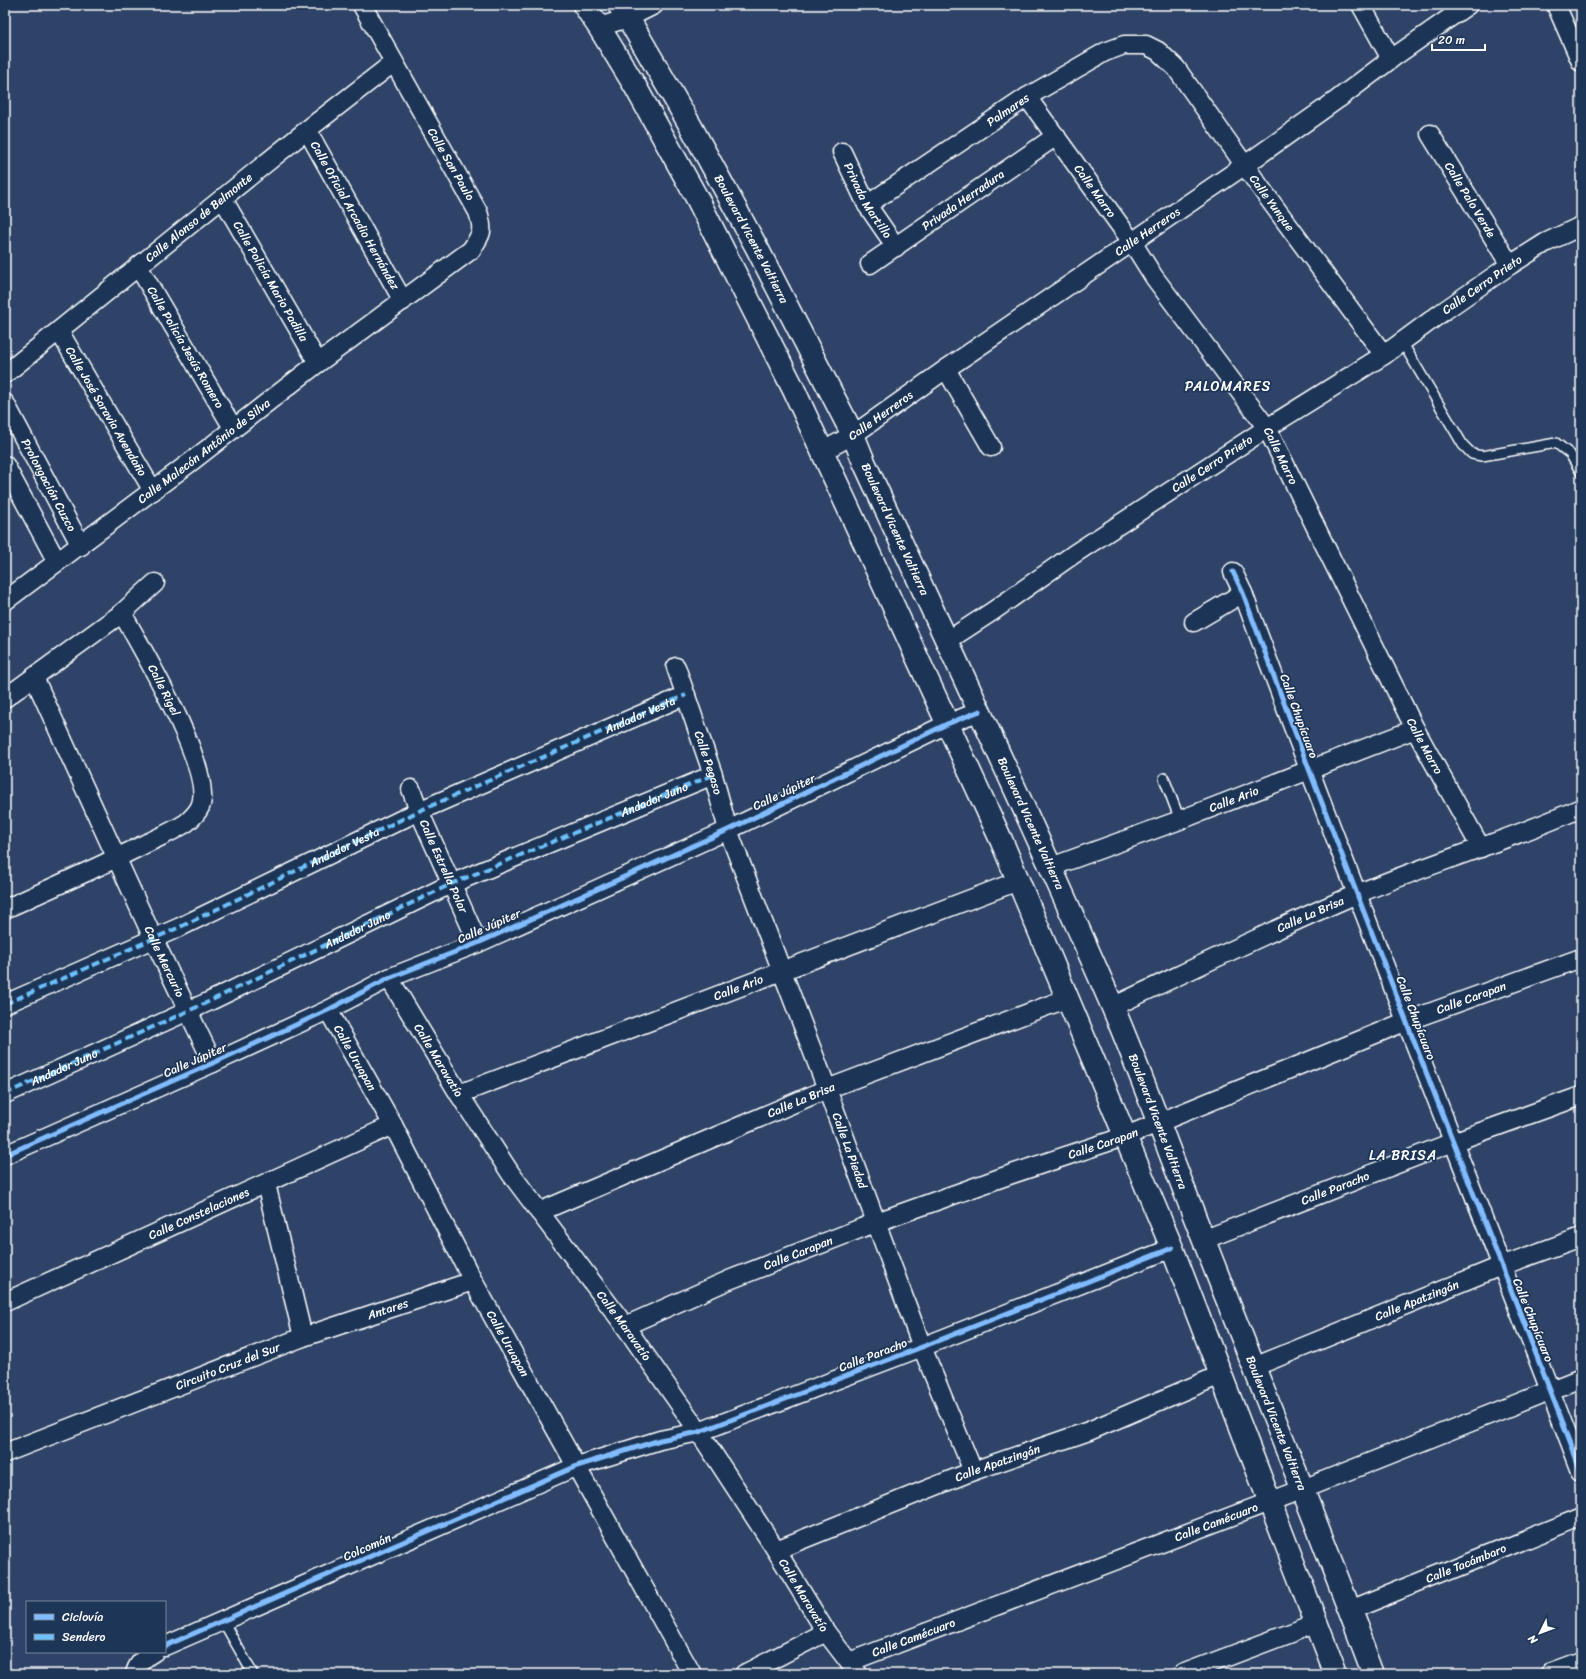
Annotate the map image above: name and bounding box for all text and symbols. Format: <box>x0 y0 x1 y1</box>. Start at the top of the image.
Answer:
scale bar <box>1432 26 1485 52</box>
text: 20 m <box>1438 29 1465 51</box>
street label: Palmares <box>982 87 1034 133</box>
street label: Calle San Paulo <box>421 123 481 205</box>
street label: Calle Oficial Arcadio Hernández <box>304 137 406 295</box>
street label: Calle Palo Verde <box>1438 157 1502 242</box>
street label: Privada Martillo <box>837 159 898 243</box>
street label: Calle Marro <box>1068 159 1122 222</box>
street label: Privada Herradura <box>917 163 1009 236</box>
street label: Calle Alonso de Belmonte <box>140 167 258 268</box>
street label: Boulevard Vicente Valtierra <box>708 170 795 309</box>
street label: Calle Yunque <box>1243 170 1300 236</box>
street label: Calle Herreros <box>1110 201 1185 262</box>
street label: Calle Policía Mario Padilla <box>227 217 315 347</box>
street label: Calle Cerro Prieto <box>1437 249 1527 320</box>
street label: Calle Policía Jesús Romero <box>141 282 230 413</box>
street label: Calle José Saravia Avendaño <box>59 342 153 481</box>
district label: PALOMARES <box>1185 374 1271 399</box>
street label: Calle Herreros <box>844 384 918 447</box>
street label: Calle Malecón Antônio de Silva <box>132 392 276 509</box>
street label: Calle Marro <box>1257 423 1304 488</box>
street label: Calle Cerro Prieto <box>1167 429 1258 499</box>
street label: Prolongación Cuzco <box>15 434 83 536</box>
street label: Boulevard Vicente Valtierra <box>855 459 936 600</box>
street label: Calle Rigel <box>142 660 187 720</box>
street label: Calle Chupícuaro <box>1273 671 1325 762</box>
street label: Andador Vesta <box>600 690 679 740</box>
street label: Calle Marro <box>1400 714 1449 779</box>
street label: Calle Pegaso <box>688 728 729 797</box>
street label: Boulevard Vicente Valtierra <box>991 753 1071 894</box>
street label: Calle Júpiter <box>749 767 820 817</box>
street label: Andador Juno <box>616 776 692 824</box>
street label: Calle Ario <box>1206 780 1262 819</box>
street label: Calle Estrella Polar <box>413 816 475 918</box>
street label: Andador Vesta <box>305 821 383 874</box>
street label: Calle La Brisa <box>1273 889 1349 939</box>
street label: Calle Júpiter <box>454 902 525 950</box>
street label: Andador Juno <box>319 904 395 955</box>
street label: Calle Mercurio <box>138 922 191 1001</box>
street label: Calle Ario <box>710 968 767 1007</box>
street label: Calle Chupícuaro <box>1390 973 1442 1063</box>
street label: Calle Carapan <box>1433 975 1510 1021</box>
street label: Calle Maravatío <box>408 1019 469 1101</box>
street label: Calle Uruapan <box>327 1020 383 1096</box>
street label: Calle Júpiter <box>160 1036 231 1084</box>
street label: Andador Juno <box>26 1042 101 1092</box>
street label: Boulevard Vicente Valtierra <box>1122 1050 1194 1193</box>
street label: Calle La Brisa <box>764 1076 839 1124</box>
street label: Calle La Piedad <box>826 1109 874 1192</box>
street label: Calle Carapan <box>1065 1121 1142 1166</box>
district label: LA BRISA <box>1369 1143 1437 1168</box>
street label: Calle Paracho <box>1298 1165 1373 1212</box>
street label: Calle Constelaciones <box>145 1181 253 1246</box>
street label: Calle Carapan <box>760 1229 837 1276</box>
street label: Calle Apatzingán <box>1371 1273 1463 1327</box>
street label: Calle Chupícuaro <box>1506 1275 1560 1365</box>
street label: Calle Maravatío <box>591 1285 657 1366</box>
street label: Antares <box>363 1292 412 1326</box>
street label: Calle Uruapan <box>480 1306 536 1382</box>
street label: Calle Paracho <box>835 1332 911 1378</box>
street label: Circuito Cruz del Sur <box>172 1336 284 1397</box>
street label: Boulevard Vicente Valtierra <box>1239 1352 1313 1495</box>
street label: Calle Apatzingán <box>951 1437 1044 1488</box>
street label: Calle Camécuaro <box>1171 1496 1261 1548</box>
street label: Colcomán <box>339 1526 395 1567</box>
street label: Calle Tacámbaro <box>1422 1537 1510 1590</box>
street label: Calle Maravatío <box>773 1554 835 1636</box>
legend <box>26 1601 166 1653</box>
text: Ciclovía <box>62 1606 103 1628</box>
street label: Calle Camécuaro <box>868 1611 959 1663</box>
north arrow <box>1520 1613 1560 1653</box>
text: Sendero <box>62 1626 106 1648</box>
text: N <box>1523 1630 1543 1649</box>

